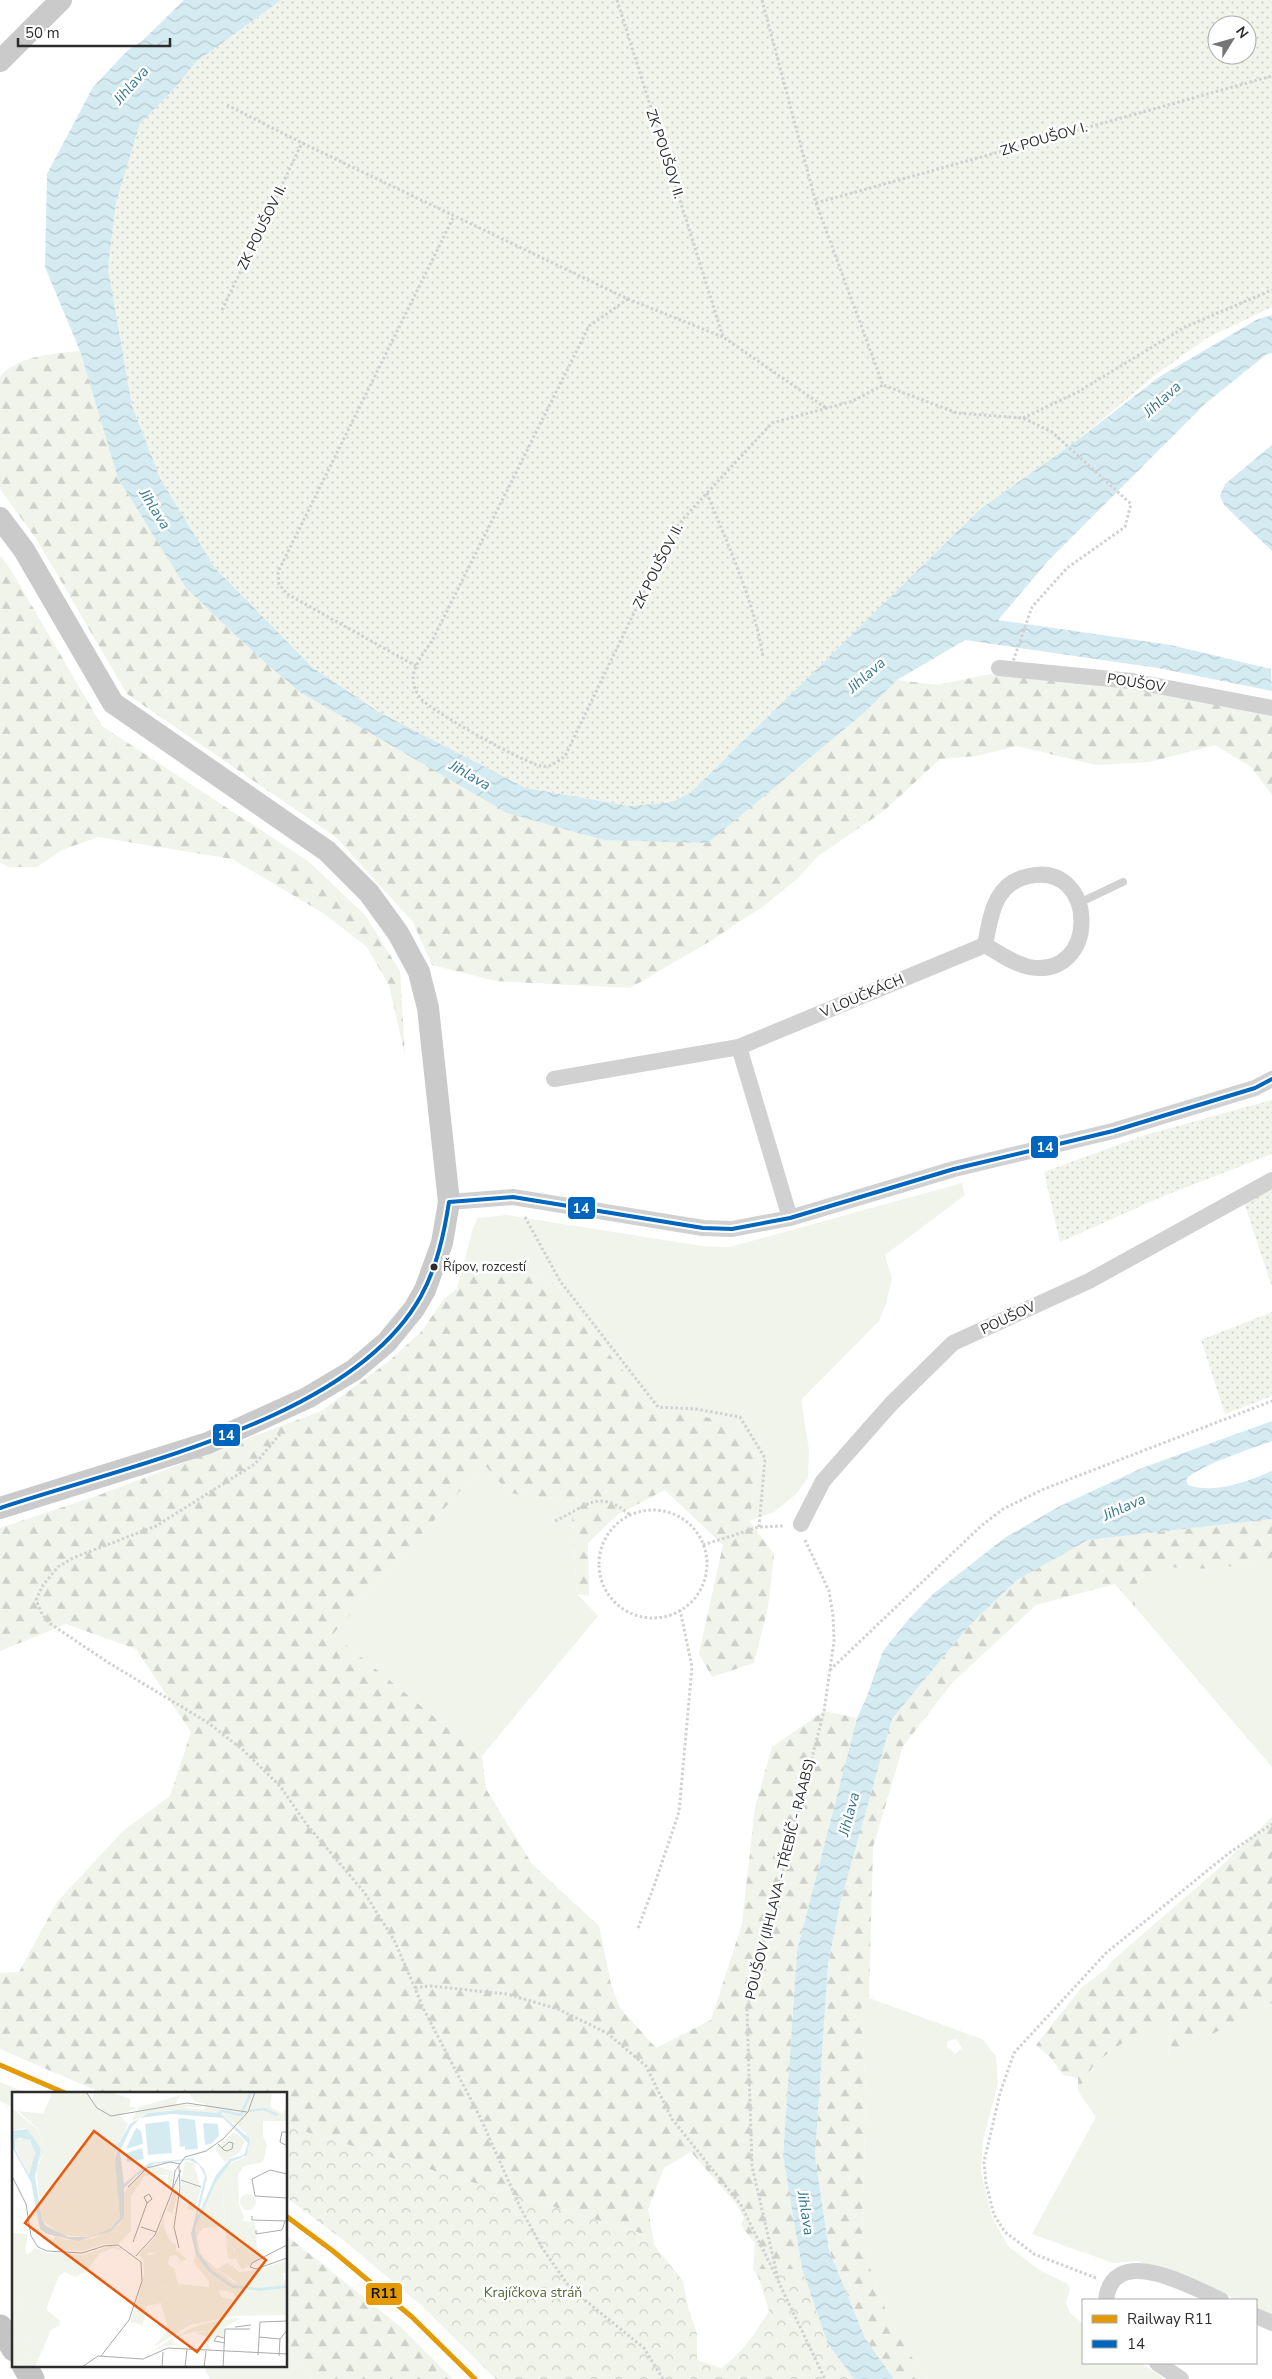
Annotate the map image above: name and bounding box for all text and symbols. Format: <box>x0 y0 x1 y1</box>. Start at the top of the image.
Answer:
scale bar <box>18 15 170 47</box>
north arrow <box>1207 15 1257 65</box>
text: 50 m <box>25 23 60 43</box>
text: N <box>1231 23 1253 42</box>
water label: Jihlava <box>108 62 153 109</box>
street label: ZK POUŠOV II. <box>642 107 688 201</box>
street label: ZK POUŠOV I. <box>998 118 1090 160</box>
street label: ZK POUŠOV II. <box>233 181 291 273</box>
water label: Jihlava <box>1138 377 1185 422</box>
water label: Jihlava <box>134 484 175 533</box>
street label: ZK POUŠOV II. <box>628 520 688 612</box>
water label: Jihlava <box>842 653 889 698</box>
street label: POUŠOV <box>1106 669 1167 697</box>
water label: Jihlava <box>445 755 494 795</box>
street label: V LOUČKÁCH <box>816 970 907 1023</box>
line badge: 14 <box>1030 1135 1059 1159</box>
text: 14 <box>1037 1138 1054 1157</box>
line badge: 14 <box>567 1196 596 1220</box>
text: 14 <box>573 1199 590 1218</box>
place label: Řípov, rozcestí <box>443 1257 527 1276</box>
marker: Řípov, rozcestí <box>429 1262 439 1272</box>
street label: POUŠOV <box>977 1297 1039 1339</box>
line badge: 14 <box>212 1423 241 1447</box>
text: 14 <box>218 1426 235 1445</box>
water label: Jihlava <box>1099 1489 1149 1526</box>
street label: POUŠOV (JIHLAVA - TŘEBÍČ - RAABS) <box>741 1756 819 2002</box>
water label: Jihlava <box>833 1790 864 1839</box>
inset map <box>12 2092 288 2366</box>
water label: Jihlava <box>792 2188 819 2237</box>
line badge: R11 <box>365 2282 403 2306</box>
park label: Krajíčkova stráň <box>484 2283 582 2302</box>
text: R11 <box>371 2284 397 2303</box>
legend <box>1082 2299 1257 2364</box>
text: Railway R11 <box>1127 2309 1213 2329</box>
text: 14 <box>1127 2334 1145 2354</box>

